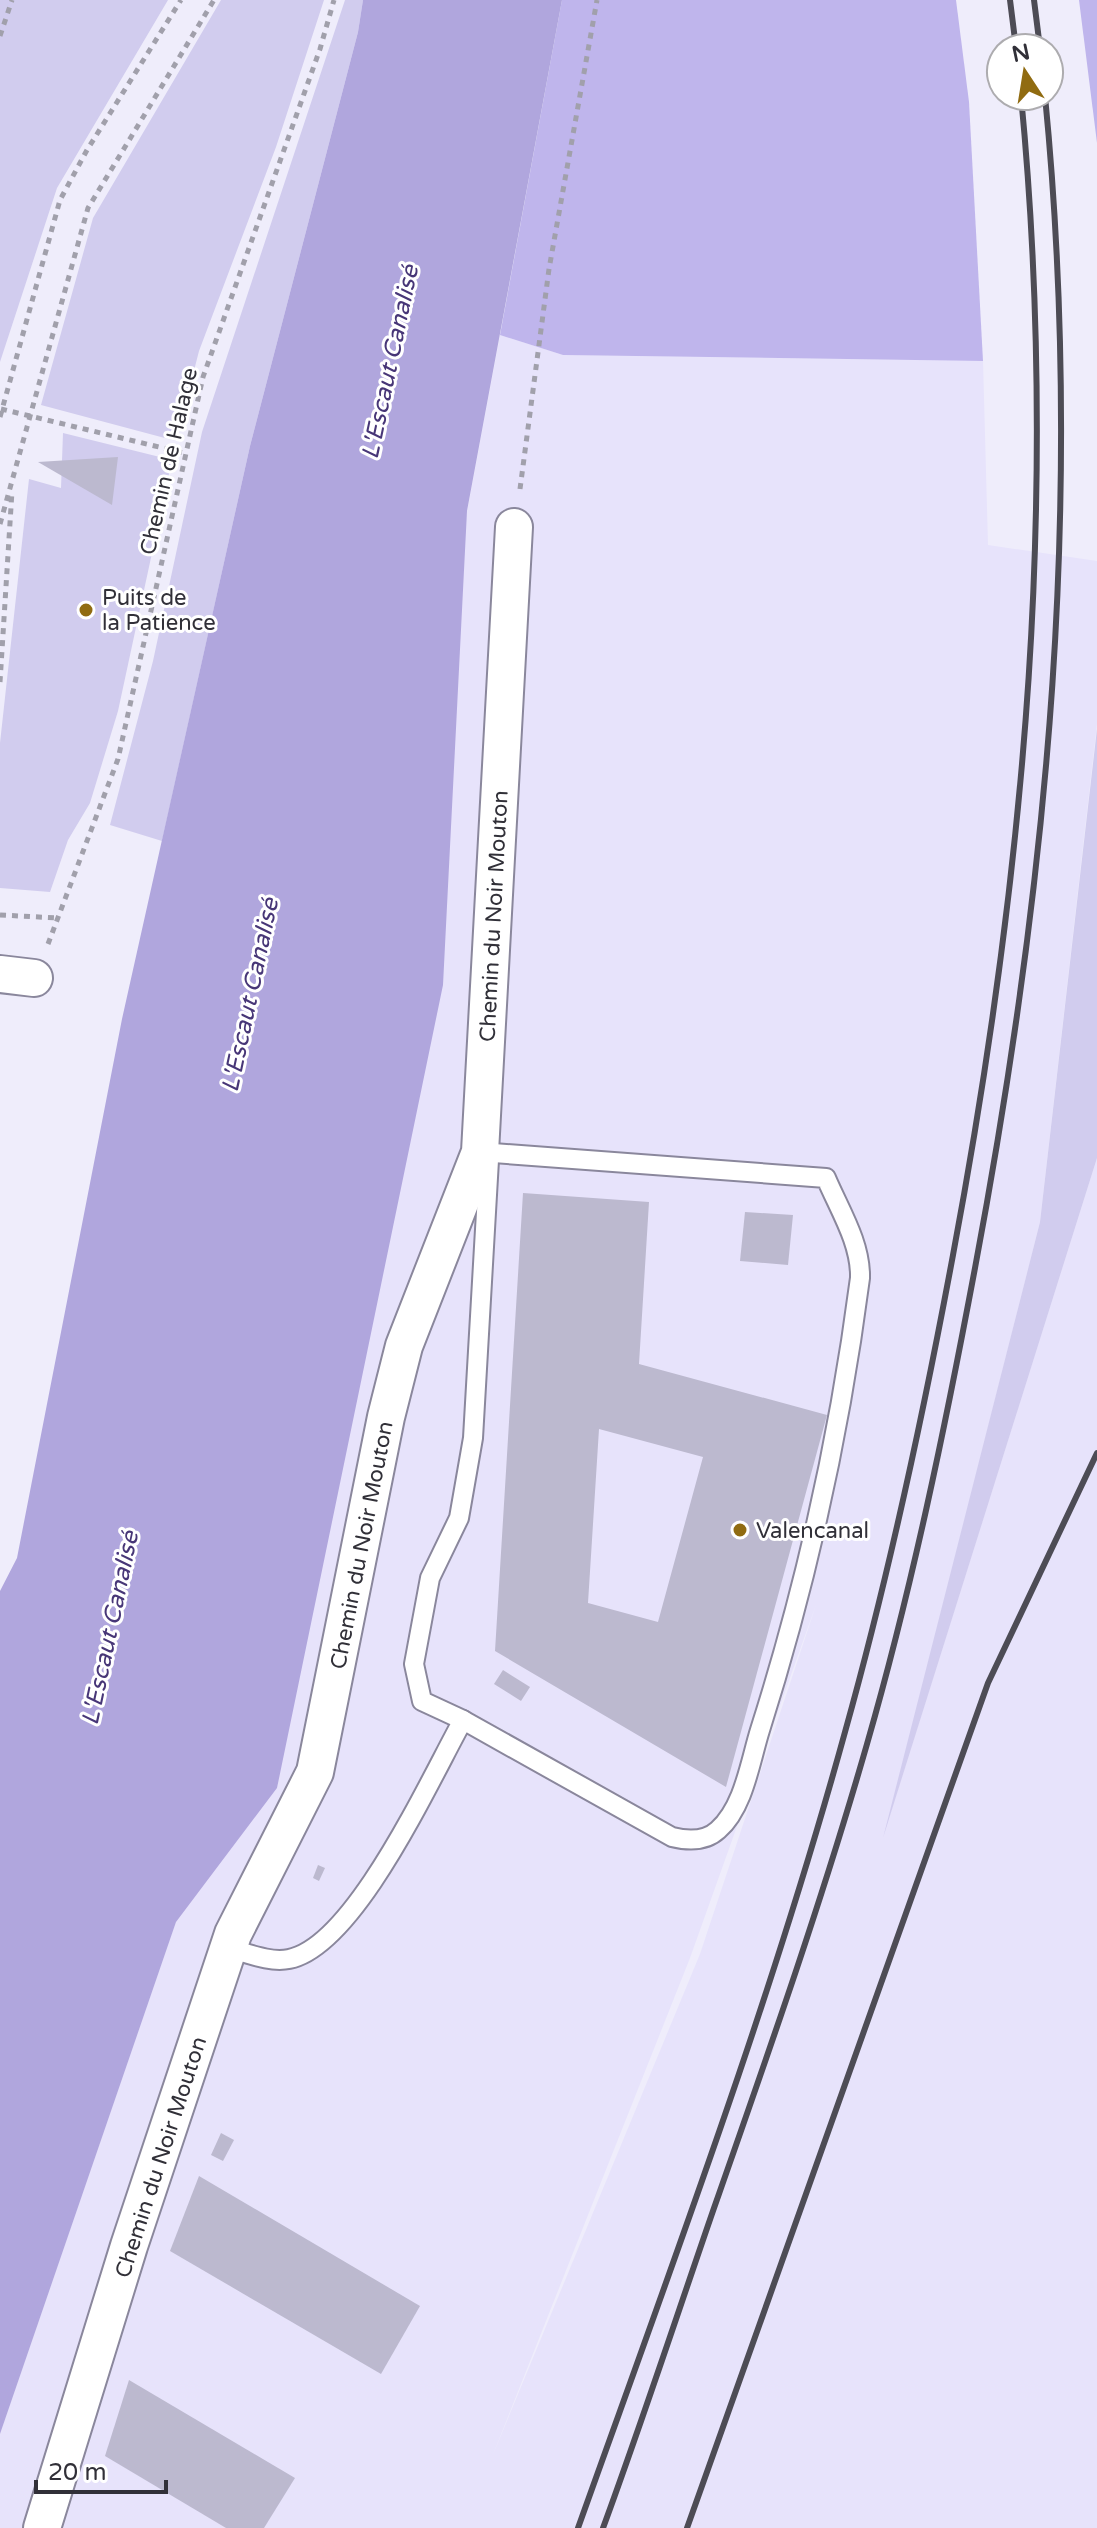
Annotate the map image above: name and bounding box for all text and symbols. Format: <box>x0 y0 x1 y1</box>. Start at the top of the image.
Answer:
north arrow <box>985 32 1065 112</box>
text: N <box>1010 39 1032 68</box>
water label: L'Escaut Canalisé <box>356 261 425 462</box>
street label: Chemin de Halage <box>135 365 203 557</box>
place label: Puits de la Patience <box>102 585 216 636</box>
marker: Puits de la Patience <box>77 601 95 619</box>
street label: Chemin du Noir Mouton <box>474 790 514 1043</box>
water label: L'Escaut Canalisé <box>216 894 285 1095</box>
street label: Chemin du Noir Mouton <box>325 1419 399 1671</box>
place label: Valencanal <box>756 1518 869 1544</box>
marker: Valencanal <box>731 1521 749 1539</box>
water label: L'Escaut Canalisé <box>76 1527 145 1728</box>
street label: Chemin du Noir Mouton <box>110 2033 212 2281</box>
scale bar <box>36 2444 166 2494</box>
text: 20 m <box>48 2458 106 2487</box>

